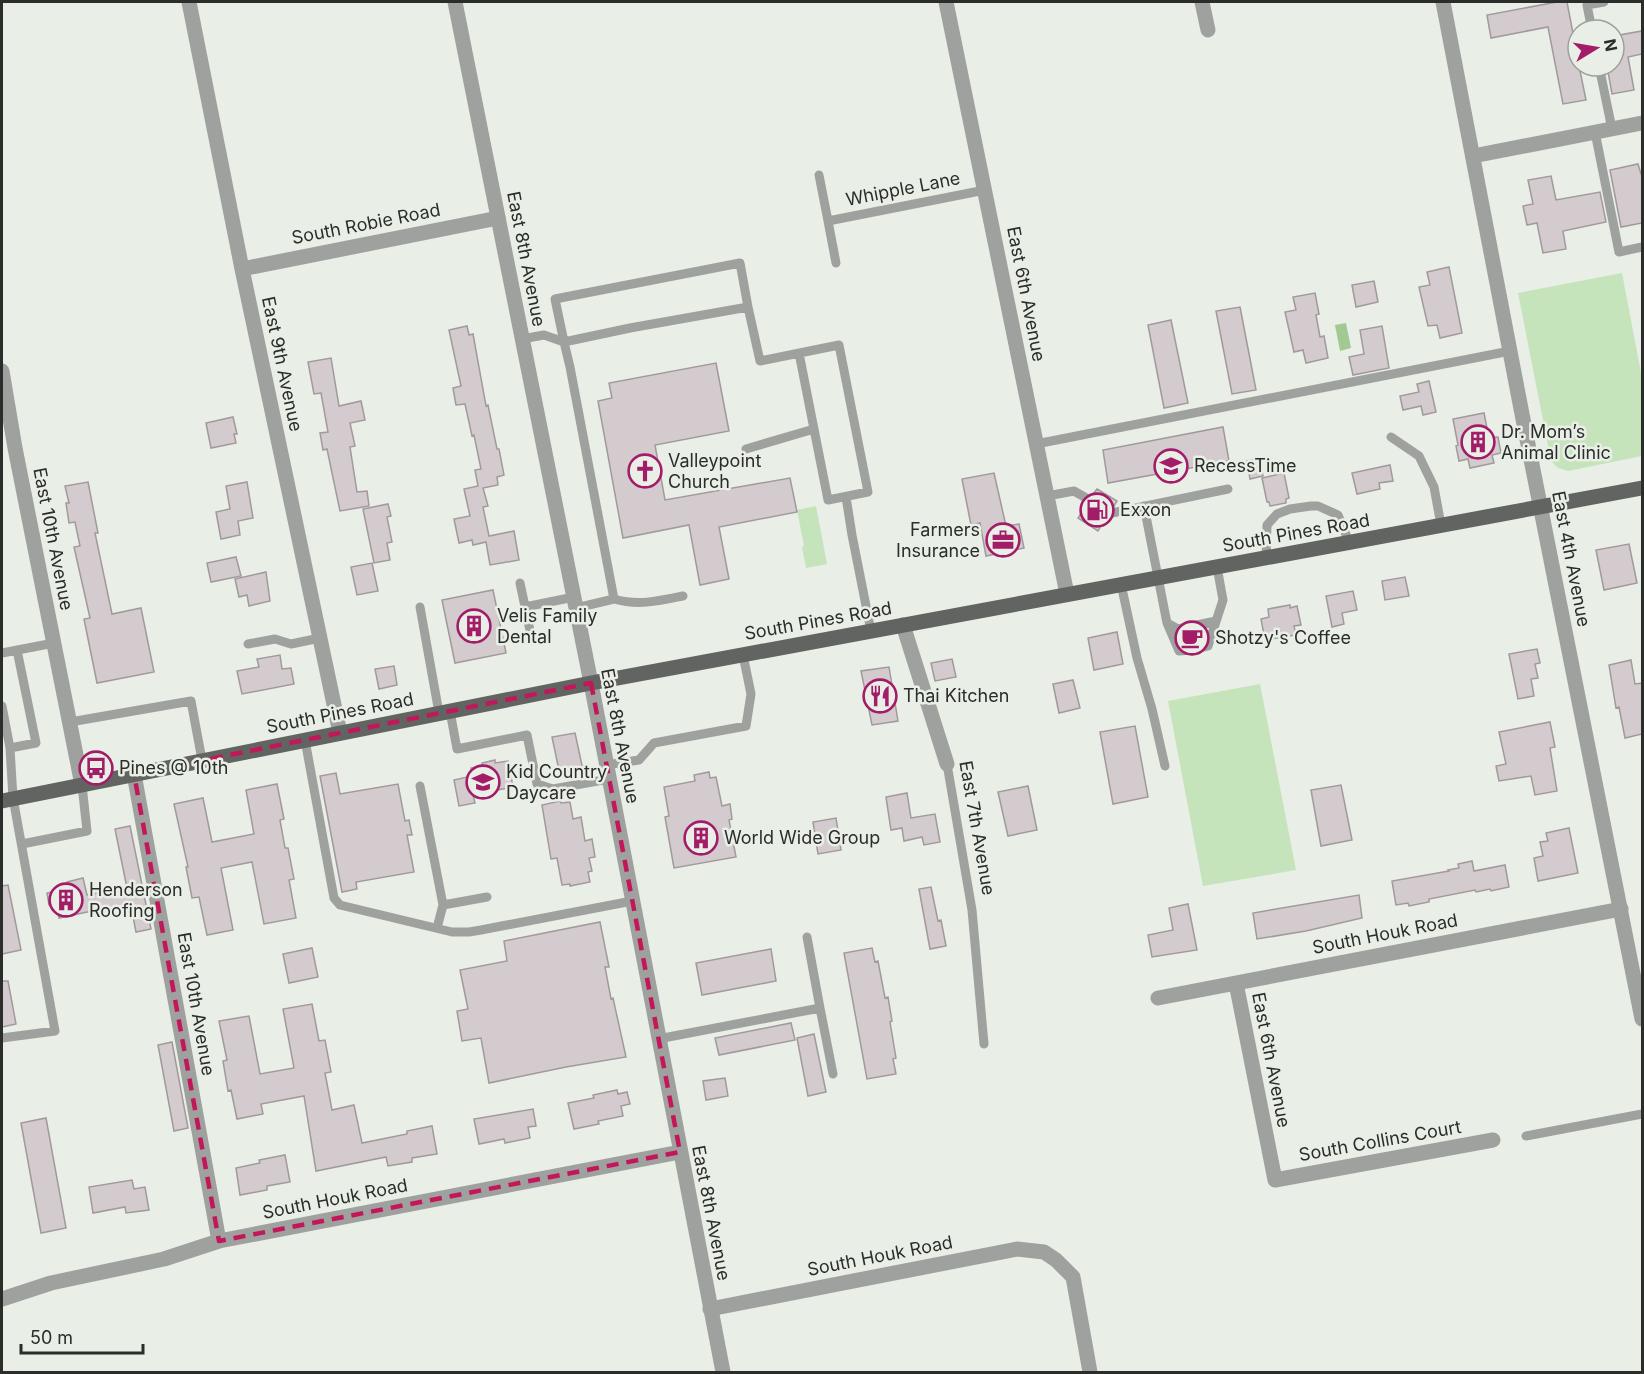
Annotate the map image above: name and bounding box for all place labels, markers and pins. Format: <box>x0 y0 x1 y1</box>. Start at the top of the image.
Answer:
place label: Dr. Mom’s Animal Clinic <box>1501 421 1611 463</box>
building icon: Dr. Mom’s Animal Clinic <box>1460 424 1496 460</box>
school or university icon: RecessTime <box>1153 448 1189 484</box>
place label: Valleypoint Church <box>668 450 761 492</box>
church icon: Valleypoint Church <box>627 453 663 489</box>
place label: RecessTime <box>1194 455 1297 476</box>
fuel station icon: Exxon <box>1079 492 1115 528</box>
place label: Exxon <box>1120 499 1172 520</box>
place label: Farmers Insurance <box>896 519 980 561</box>
office icon: Farmers Insurance <box>985 522 1021 558</box>
place label: Velis Family Dental <box>497 605 597 647</box>
building icon: Velis Family Dental <box>456 608 492 644</box>
cafe icon: Shotzy's Coffee <box>1174 620 1210 656</box>
place label: Shotzy's Coffee <box>1215 627 1351 648</box>
restaurant icon: Thai Kitchen <box>862 678 898 714</box>
place label: Thai Kitchen <box>903 685 1009 706</box>
bus stop icon: Pines @ 10th <box>78 750 114 786</box>
place label: Pines @ 10th <box>119 757 228 778</box>
place label: Kid Country Daycare <box>506 761 607 803</box>
school or university icon: Kid Country Daycare <box>465 764 501 800</box>
building icon: World Wide Group <box>683 820 719 856</box>
place label: World Wide Group <box>724 827 880 848</box>
place label: Henderson Roofing <box>89 879 183 921</box>
building icon: Henderson Roofing <box>48 882 84 918</box>

